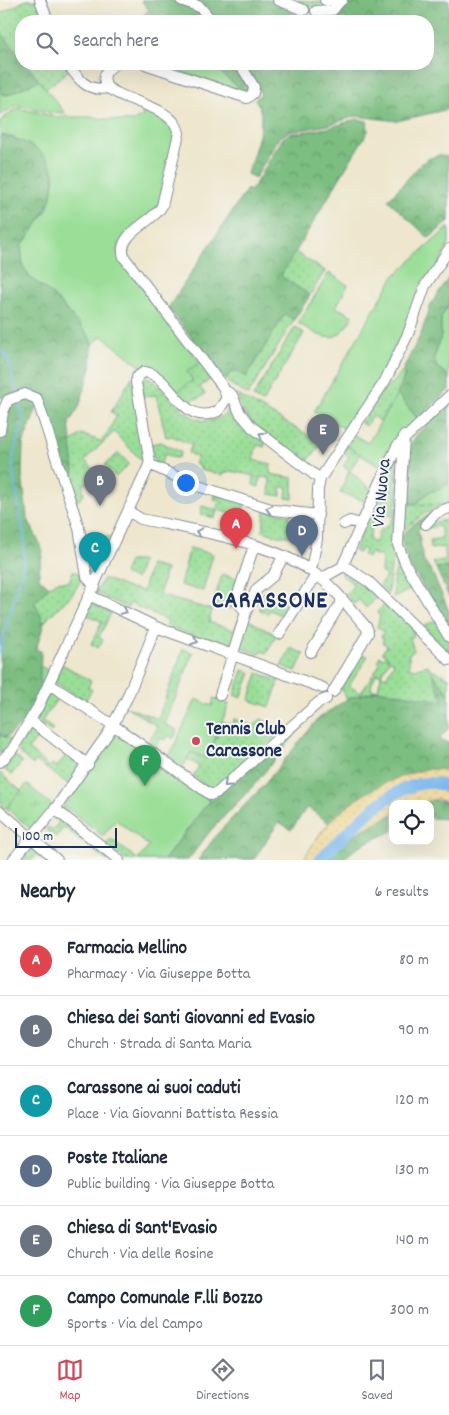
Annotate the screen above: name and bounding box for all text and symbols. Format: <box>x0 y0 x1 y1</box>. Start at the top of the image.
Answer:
search box <box>15 15 434 70</box>
icon: search <box>33 29 61 57</box>
text: Search here <box>73 29 159 56</box>
pin: E <box>307 414 339 455</box>
one-way arrow <box>258 432 268 441</box>
street label: Via Nuova <box>367 457 400 528</box>
pin: B <box>84 465 116 506</box>
your location <box>173 470 199 496</box>
one-way arrow <box>266 504 274 514</box>
pin: A <box>220 508 252 549</box>
pin: D <box>286 515 318 556</box>
one-way arrow <box>194 527 203 538</box>
pin: C <box>79 532 111 573</box>
district label: CARASSONE <box>212 585 328 619</box>
one-way arrow <box>118 605 127 615</box>
one-way arrow <box>190 635 199 646</box>
place label: Tennis Club Carassone <box>206 717 286 766</box>
marker: Tennis Club Carassone <box>190 735 202 747</box>
pin: F <box>129 745 161 786</box>
one-way arrow <box>223 778 232 787</box>
map controls <box>389 800 434 845</box>
button: locate <box>389 800 434 845</box>
scale bar <box>15 825 118 848</box>
text: 100 m <box>22 827 53 847</box>
text: Nearby <box>20 878 75 908</box>
text: 6 results <box>374 881 429 904</box>
text: Farmacia Mellino <box>67 936 187 963</box>
text: A <box>32 949 40 972</box>
text: 80 m <box>399 949 429 972</box>
text: Pharmacy · Via Giuseppe Botta <box>67 963 250 986</box>
text: Chiesa dei Santi Giovanni ed Evasio <box>67 1006 315 1033</box>
text: B <box>32 1019 40 1042</box>
text: 90 m <box>398 1019 429 1042</box>
text: Church · Strada di Santa Maria <box>67 1033 251 1056</box>
text: Carassone ai suoi caduti <box>67 1076 241 1103</box>
text: C <box>32 1089 40 1112</box>
text: 120 m <box>395 1089 429 1112</box>
text: Place · Via Giovanni Battista Ressia <box>67 1103 278 1126</box>
text: Poste Italiane <box>67 1146 168 1173</box>
text: D <box>32 1159 40 1182</box>
text: 130 m <box>395 1159 429 1182</box>
text: Public building · Via Giuseppe Botta <box>67 1173 274 1196</box>
text: Chiesa di Sant'Evasio <box>67 1216 217 1243</box>
text: E <box>32 1229 40 1252</box>
text: 140 m <box>395 1229 429 1252</box>
text: Church · Via delle Rosine <box>67 1243 213 1266</box>
text: Campo Comunale F.lli Bozzo <box>67 1286 263 1313</box>
text: F <box>32 1299 40 1322</box>
text: 300 m <box>390 1299 429 1322</box>
text: Sports · Via del Campo <box>67 1313 203 1336</box>
tab: Map <box>56 1356 84 1406</box>
tab: Directions <box>196 1356 249 1406</box>
tab: Saved <box>362 1356 393 1406</box>

